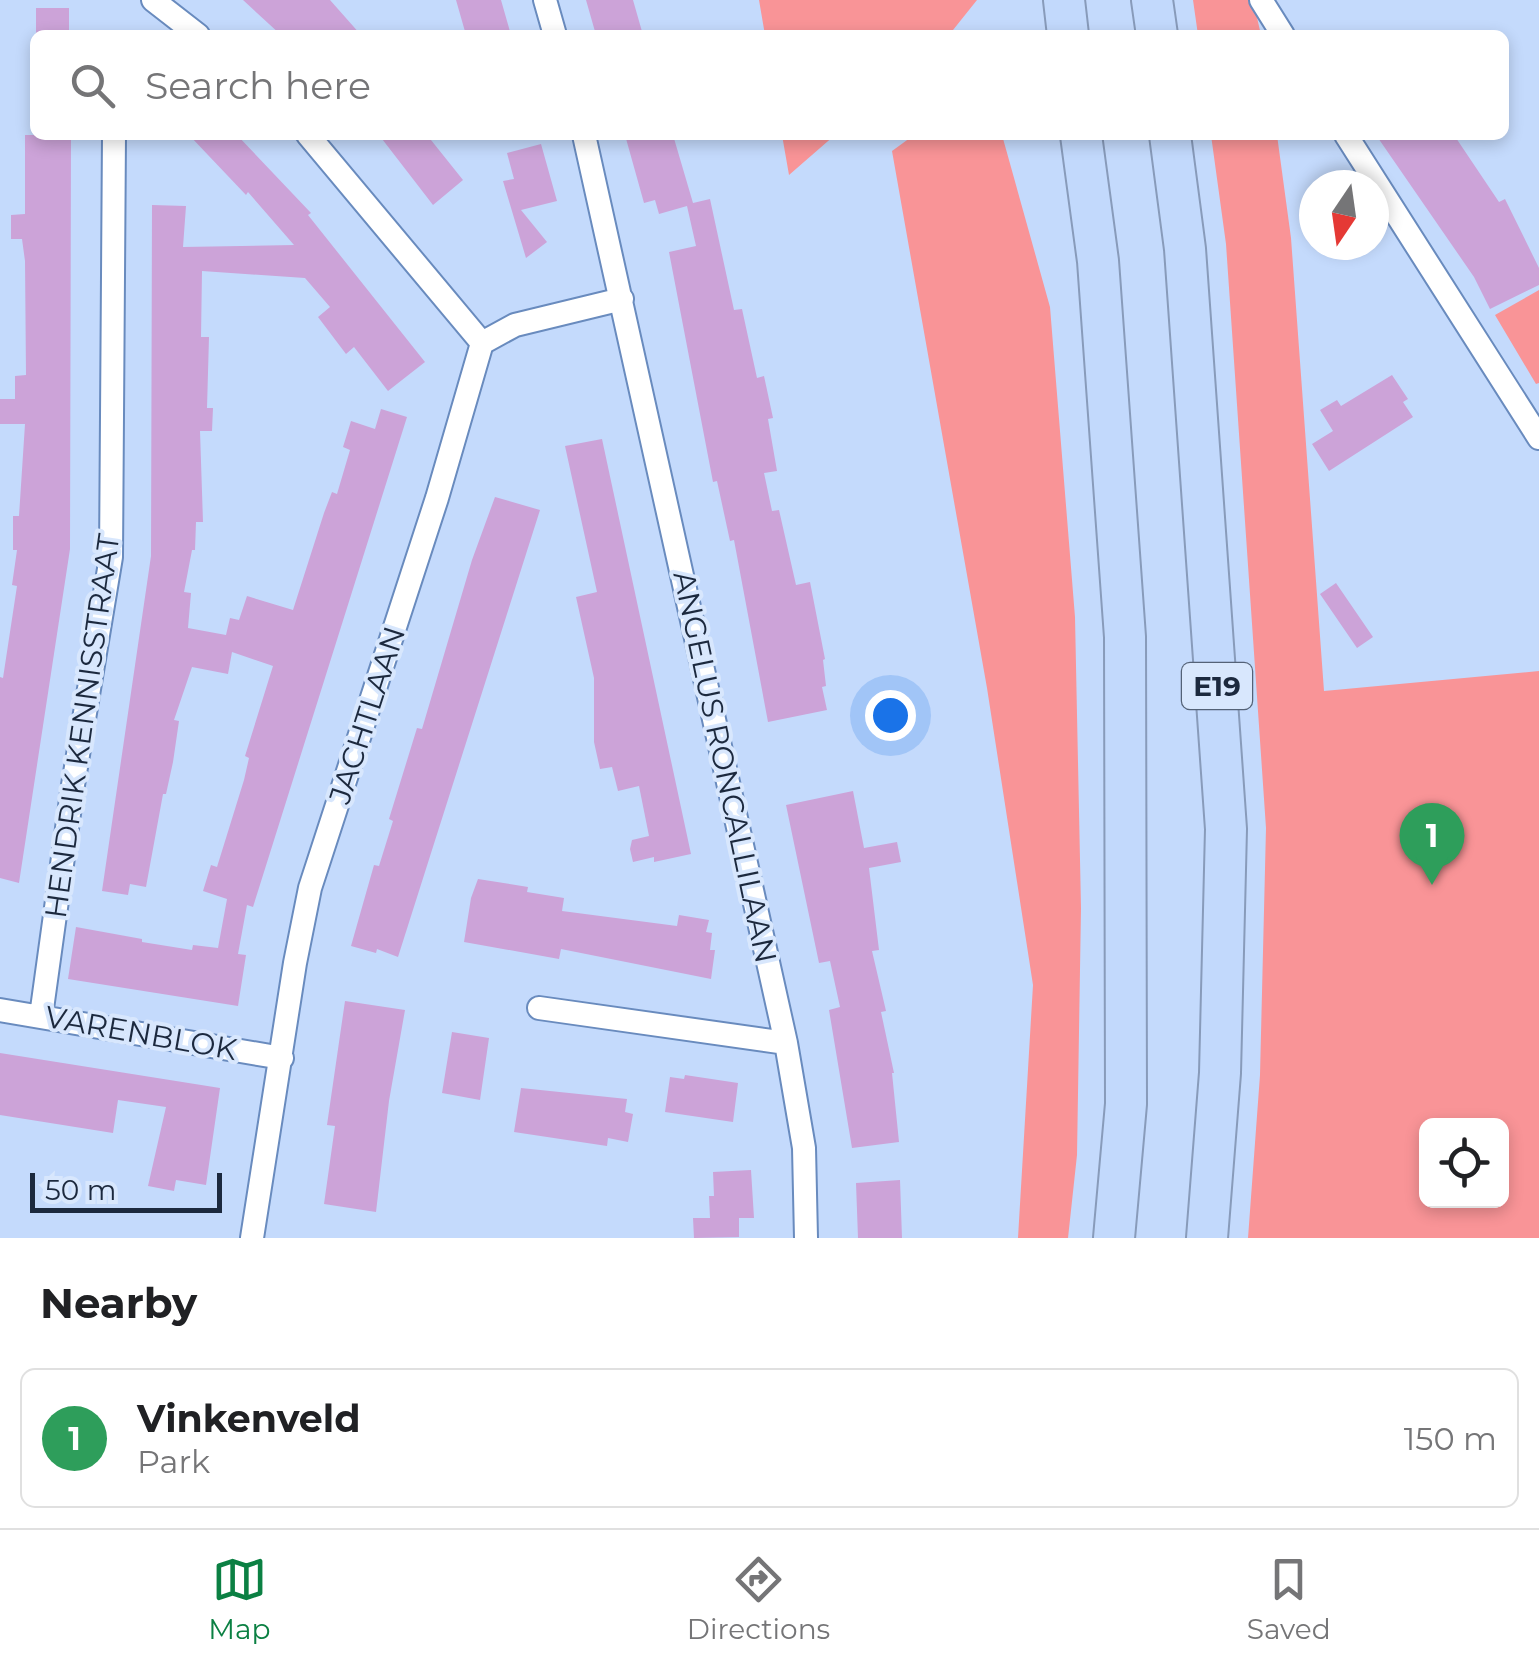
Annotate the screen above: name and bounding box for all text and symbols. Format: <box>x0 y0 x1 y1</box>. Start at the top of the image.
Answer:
search box <box>30 30 1509 140</box>
icon: search <box>65 58 120 113</box>
text: Search here <box>145 62 371 109</box>
north arrow <box>1299 170 1389 260</box>
street label: HENDRIK KENNISSTRAAT <box>37 531 127 921</box>
street label: ANGELUS RONCALLILAAN <box>665 568 785 966</box>
street label: JACHTLAAN <box>321 622 413 809</box>
road number: E19 <box>1182 663 1252 709</box>
your location <box>865 690 916 741</box>
pin: 1 <box>1400 802 1464 885</box>
street label: VARENBLOK <box>42 998 240 1068</box>
map controls <box>1419 1118 1509 1208</box>
button: locate <box>1419 1118 1509 1208</box>
scale bar <box>30 1168 222 1212</box>
text: 50 m <box>45 1173 116 1207</box>
text: Nearby <box>40 1277 197 1329</box>
text: Vinkenveld <box>137 1395 361 1442</box>
text: 1 <box>68 1419 81 1458</box>
text: 150 m <box>1404 1419 1497 1458</box>
text: Park <box>137 1442 210 1481</box>
tab: Map <box>208 1552 270 1646</box>
tab: Directions <box>687 1552 830 1646</box>
tab: Saved <box>1247 1552 1331 1646</box>

